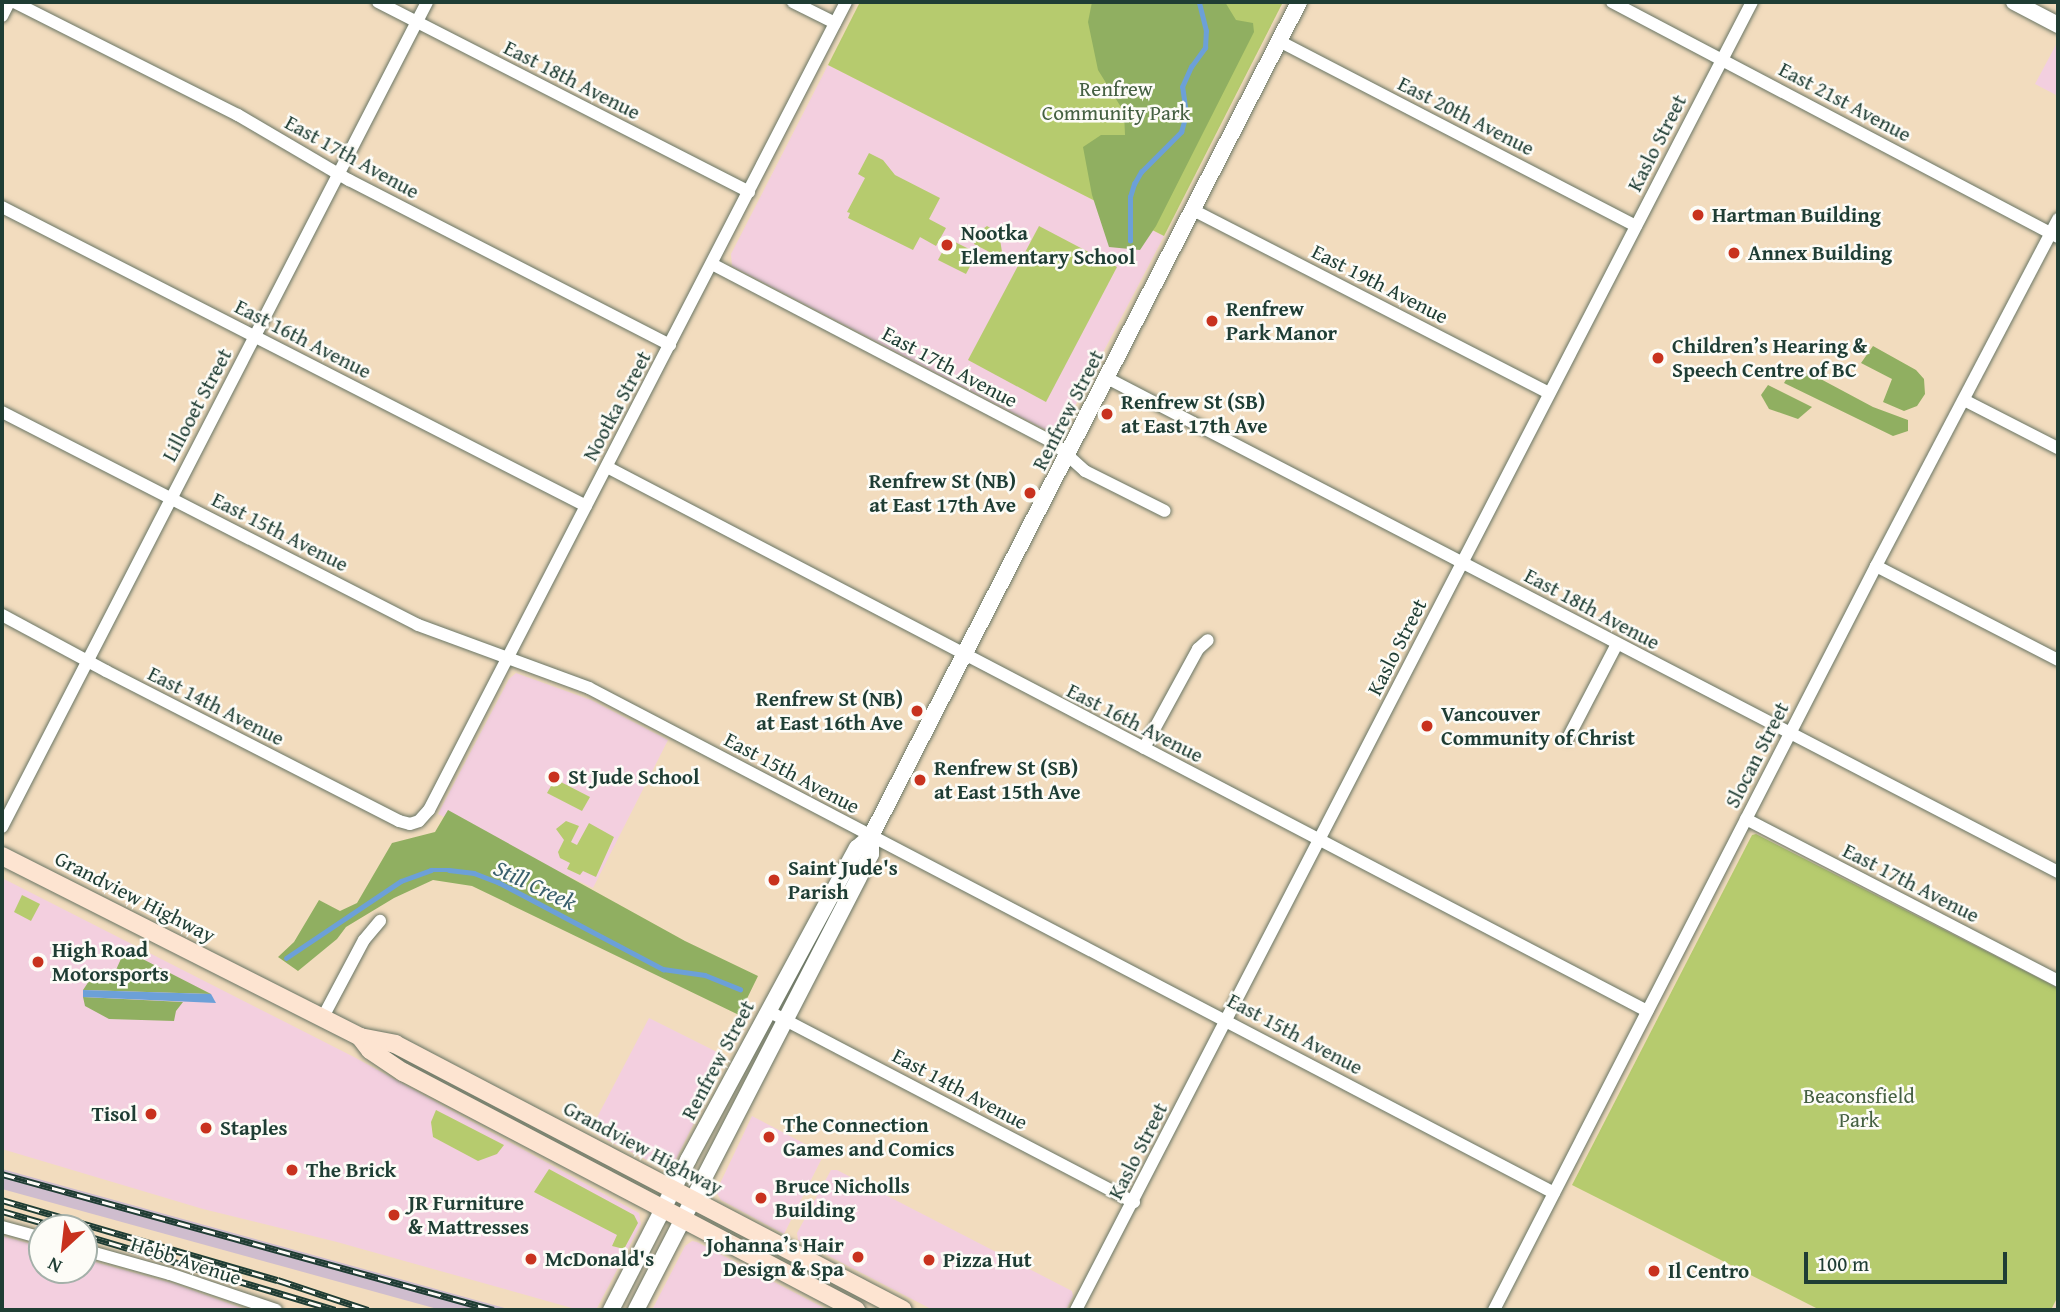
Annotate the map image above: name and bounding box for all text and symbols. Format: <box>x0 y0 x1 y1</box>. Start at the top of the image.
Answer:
street label: East 18th Avenue <box>500 35 644 125</box>
street label: East 21st Avenue <box>1775 57 1915 147</box>
street label: East 20th Avenue <box>1394 71 1538 161</box>
park label: Renfrew Community Park <box>1042 76 1190 126</box>
street label: Kaslo Street <box>1622 90 1692 196</box>
street label: East 17th Avenue <box>281 110 423 204</box>
place label: Hartman Building <box>1712 202 1881 228</box>
marker: Hartman Building <box>1690 207 1706 223</box>
place label: Nootka Elementary School <box>961 220 1135 270</box>
marker: Nootka Elementary School <box>939 237 955 253</box>
street label: East 19th Avenue <box>1308 239 1452 329</box>
place label: Annex Building <box>1748 240 1892 266</box>
marker: Annex Building <box>1726 245 1742 261</box>
street label: East 16th Avenue <box>231 294 375 384</box>
place label: Renfrew Park Manor <box>1226 296 1337 346</box>
marker: Renfrew Park Manor <box>1204 313 1220 329</box>
street label: East 17th Avenue <box>878 321 1022 413</box>
place label: Children’s Hearing & Speech Centre of BC <box>1672 333 1867 383</box>
street label: Lillooet Street <box>157 344 237 466</box>
street label: Renfrew Street <box>1027 346 1109 474</box>
street label: Nootka Street <box>577 347 657 465</box>
marker: Children’s Hearing & Speech Centre of BC <box>1650 350 1666 366</box>
place label: Renfrew St (SB) at East 17th Ave <box>1121 389 1268 439</box>
marker: Renfrew St (SB) at East 17th Ave <box>1099 406 1115 422</box>
place label: Renfrew St (NB) at East 17th Ave <box>869 468 1016 518</box>
marker: Renfrew St (NB) at East 17th Ave <box>1022 485 1038 501</box>
street label: East 15th Avenue <box>208 487 352 577</box>
street label: East 18th Avenue <box>1520 563 1664 655</box>
street label: Kaslo Street <box>1362 594 1432 700</box>
street label: East 14th Avenue <box>144 661 288 751</box>
street label: East 16th Avenue <box>1063 678 1207 768</box>
place label: Renfrew St (NB) at East 16th Ave <box>756 686 903 736</box>
street label: Slocan Street <box>1720 698 1794 812</box>
place label: Vancouver Community of Christ <box>1441 701 1635 751</box>
marker: Renfrew St (NB) at East 16th Ave <box>909 703 925 719</box>
marker: Vancouver Community of Christ <box>1419 718 1435 734</box>
street label: East 15th Avenue <box>720 727 864 819</box>
place label: Renfrew St (SB) at East 15th Ave <box>934 755 1081 805</box>
place label: St Jude School <box>568 764 700 790</box>
marker: St Jude School <box>546 769 562 785</box>
marker: Renfrew St (SB) at East 15th Ave <box>912 772 928 788</box>
street label: East 17th Avenue <box>1839 838 1983 928</box>
street label: Grandview Highway <box>51 846 219 948</box>
water label: Still Creek <box>489 854 581 916</box>
place label: Saint Jude's Parish <box>788 855 898 905</box>
marker: Saint Jude's Parish <box>766 872 782 888</box>
place label: High Road Motorsports <box>52 937 169 987</box>
marker: High Road Motorsports <box>30 954 46 970</box>
street label: East 15th Avenue <box>1223 988 1367 1080</box>
street label: Renfrew Street <box>676 996 760 1124</box>
street label: East 14th Avenue <box>888 1043 1032 1135</box>
park label: Beaconsfield Park <box>1803 1083 1915 1133</box>
street label: Grandview Highway <box>559 1095 727 1201</box>
street label: Kaslo Street <box>1103 1098 1173 1204</box>
place label: Tisol <box>91 1101 137 1127</box>
marker: Tisol <box>143 1106 159 1122</box>
place label: The Connection Games and Comics <box>783 1112 955 1162</box>
place label: Staples <box>220 1115 288 1141</box>
marker: Staples <box>198 1120 214 1136</box>
marker: The Connection Games and Comics <box>761 1129 777 1145</box>
place label: The Brick <box>306 1157 396 1183</box>
marker: The Brick <box>284 1162 300 1178</box>
place label: Bruce Nicholls Building <box>775 1173 910 1223</box>
place label: JR Furniture & Mattresses <box>408 1190 529 1240</box>
marker: Bruce Nicholls Building <box>753 1190 769 1206</box>
marker: JR Furniture & Mattresses <box>386 1207 402 1223</box>
north arrow <box>28 1214 98 1284</box>
street label: Hebb Avenue <box>128 1231 244 1291</box>
place label: Johanna’s Hair Design & Spa <box>706 1232 844 1282</box>
scale bar <box>1808 1238 2011 1282</box>
place label: McDonald's <box>545 1246 654 1272</box>
place label: Pizza Hut <box>943 1247 1032 1273</box>
text: 100 m <box>1817 1248 1869 1279</box>
marker: Johanna’s Hair Design & Spa <box>850 1249 866 1265</box>
text: N <box>42 1251 66 1281</box>
marker: McDonald's <box>523 1251 539 1267</box>
marker: Pizza Hut <box>921 1252 937 1268</box>
place label: Il Centro <box>1668 1258 1749 1284</box>
marker: Il Centro <box>1646 1263 1662 1279</box>

